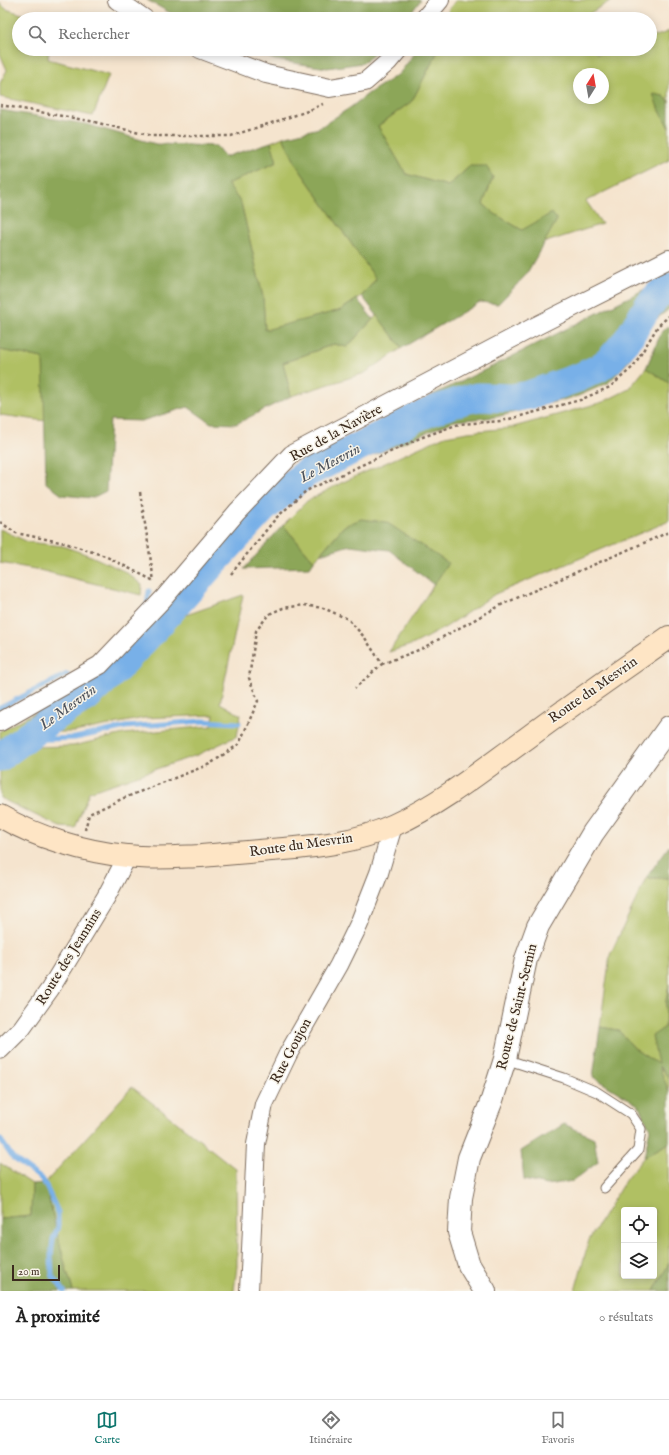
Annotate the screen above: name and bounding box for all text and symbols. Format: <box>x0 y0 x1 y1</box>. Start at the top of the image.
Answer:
search box <box>12 12 657 56</box>
icon: search <box>26 23 48 45</box>
text: Rechercher <box>58 25 130 44</box>
north arrow <box>573 68 609 104</box>
street label: Rue de la Navière <box>287 400 386 466</box>
water label: Le Mesvrin <box>296 439 364 487</box>
street label: Route du Mesvrin <box>545 652 641 727</box>
water label: Le Mesvrin <box>35 680 100 735</box>
street label: Route du Mesvrin <box>248 829 354 861</box>
street label: Route des Jeannins <box>32 905 106 1009</box>
street label: Route de Saint-Sernin <box>493 941 542 1072</box>
street label: Rue Goujon <box>266 1015 316 1087</box>
map controls <box>621 1207 657 1279</box>
button: locate <box>621 1207 657 1243</box>
button: layers <box>621 1243 657 1279</box>
scale bar <box>12 1263 60 1282</box>
text: 20 m <box>18 1265 39 1279</box>
text: À proximité <box>16 1307 100 1328</box>
text: 0 résultats <box>599 1309 653 1326</box>
tab: Carte <box>95 1409 120 1447</box>
tab: Itinéraire <box>309 1409 352 1447</box>
tab: Favoris <box>541 1409 574 1447</box>

